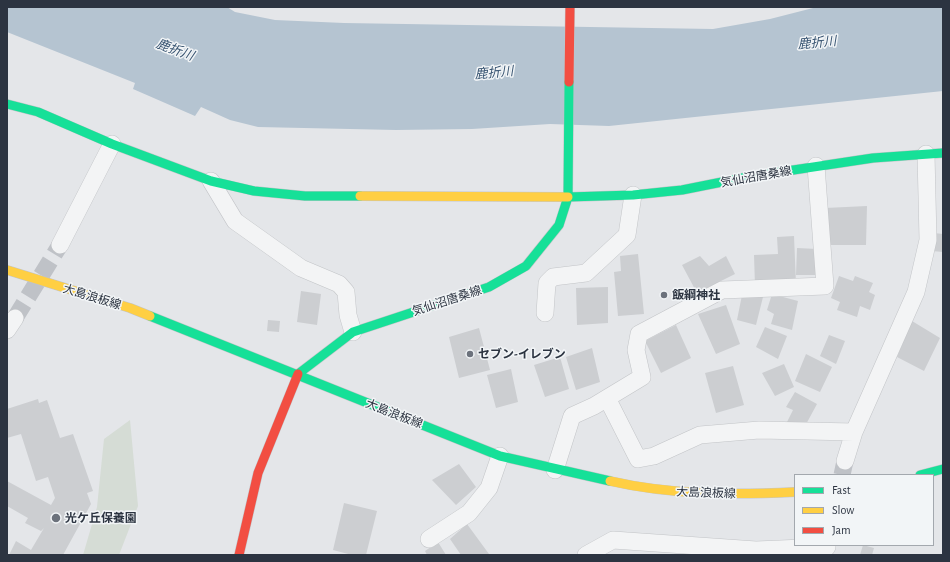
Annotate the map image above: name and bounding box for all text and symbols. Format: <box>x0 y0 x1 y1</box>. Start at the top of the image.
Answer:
water label: 鹿折川 <box>797 34 837 52</box>
water label: 鹿折川 <box>154 36 196 64</box>
water label: 鹿折川 <box>474 64 514 82</box>
street label: 気仙沼唐桑線 <box>719 164 793 190</box>
street label: 大島浪板線 <box>61 281 123 313</box>
street label: 気仙沼唐桑線 <box>411 283 483 319</box>
place label: 飯綱神社 <box>672 288 720 302</box>
marker: 飯綱神社 <box>659 290 669 300</box>
place label: セブン-イレブン <box>478 347 566 361</box>
marker: セブン-イレブン <box>465 349 475 359</box>
street label: 大島浪板線 <box>363 397 425 431</box>
legend <box>794 474 934 546</box>
text: Fast <box>832 484 851 496</box>
street label: 大島浪板線 <box>676 485 736 501</box>
text: Slow <box>832 504 854 516</box>
place label: 光ケ丘保養園 <box>65 511 137 525</box>
marker: 光ケ丘保養園 <box>50 512 62 524</box>
text: Jam <box>832 524 851 536</box>

